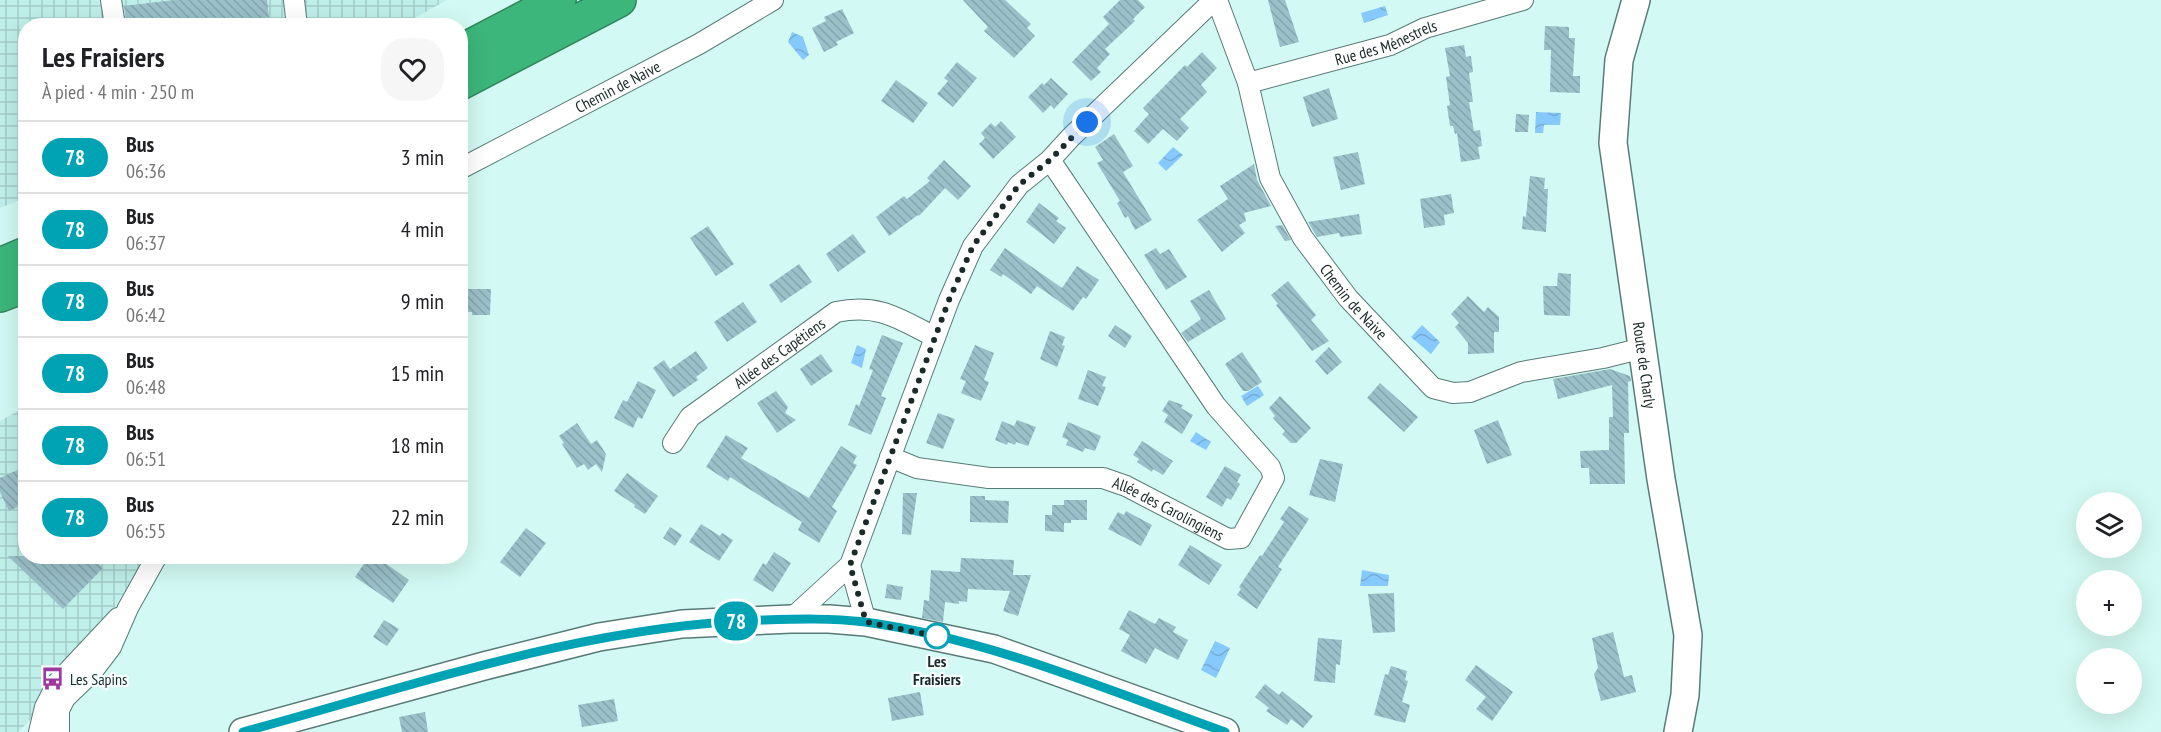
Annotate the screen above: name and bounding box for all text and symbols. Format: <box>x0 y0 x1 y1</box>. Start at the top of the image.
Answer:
street label: Rue des Ménestrels <box>1333 15 1439 69</box>
text: Les Fraisiers <box>42 38 165 75</box>
button: heart <box>381 38 444 101</box>
street label: Chemin de Naive <box>572 56 664 117</box>
text: À pied · 4 min · 250 m <box>42 79 194 105</box>
your location <box>1072 107 1102 137</box>
text: Bus <box>126 130 154 158</box>
text: 3 min <box>401 143 444 171</box>
text: 78 <box>65 144 85 171</box>
text: 06:36 <box>126 158 166 184</box>
text: Bus <box>126 202 154 230</box>
text: 4 min <box>401 215 444 243</box>
text: 78 <box>65 216 85 243</box>
text: 06:37 <box>126 230 166 256</box>
street label: Chemin de Naive <box>1316 260 1392 344</box>
text: Bus <box>126 274 154 302</box>
text: 9 min <box>401 287 444 315</box>
text: 78 <box>65 288 85 315</box>
text: 06:42 <box>126 302 166 328</box>
street label: Allée des Capétiens <box>730 313 829 392</box>
street label: Route de Charly <box>1629 321 1661 410</box>
text: Bus <box>126 346 154 374</box>
text: 15 min <box>391 359 444 387</box>
text: 78 <box>65 360 85 387</box>
text: 06:48 <box>126 374 166 400</box>
text: Bus <box>126 418 154 446</box>
text: 18 min <box>391 431 444 459</box>
text: 78 <box>65 432 85 459</box>
text: 06:51 <box>126 446 166 472</box>
street label: Allée des Carolingiens <box>1110 472 1227 545</box>
text: Bus <box>126 490 154 518</box>
map controls <box>2076 492 2142 714</box>
button: layers <box>2076 492 2142 558</box>
text: 22 min <box>391 503 444 531</box>
text: 78 <box>65 504 85 531</box>
text: 06:55 <box>126 518 166 544</box>
button: + <box>2076 570 2142 636</box>
line badge: 78 <box>709 602 763 640</box>
text: 78 <box>726 608 746 635</box>
marker: Les Fraisiers <box>924 623 950 649</box>
button: − <box>2076 648 2142 714</box>
place label: Les Fraisiers <box>913 651 961 689</box>
bus stop icon: Les Sapins <box>39 666 65 692</box>
place label: Les Sapins <box>70 669 127 689</box>

